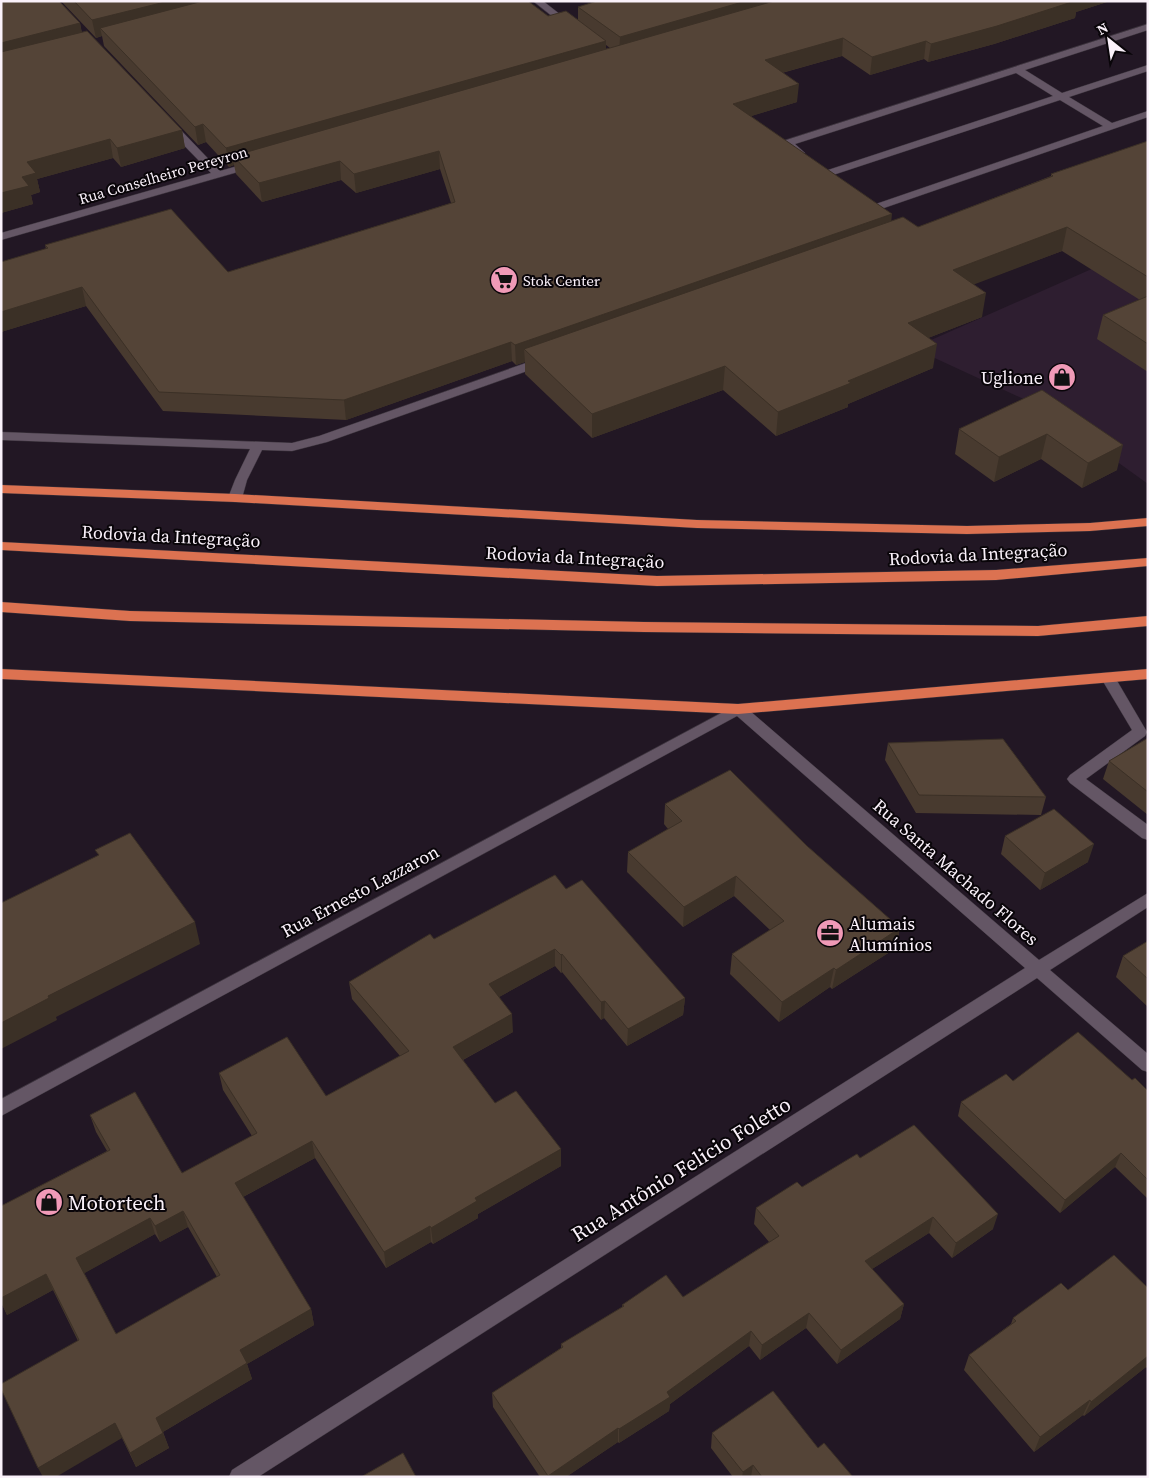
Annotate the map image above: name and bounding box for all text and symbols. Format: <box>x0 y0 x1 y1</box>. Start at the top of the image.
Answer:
north arrow <box>1084 15 1134 65</box>
text: N <box>1093 18 1112 40</box>
street label: Rua Conselheiro Pereyron <box>76 141 250 209</box>
supermarket icon: Stok Center <box>489 265 519 295</box>
place label: Stok Center <box>523 270 601 291</box>
shop icon: Uglione <box>1047 362 1077 392</box>
place label: Uglione <box>981 365 1043 390</box>
street label: Rodovia da Integração <box>81 519 261 553</box>
street label: Rodovia da Integração <box>888 537 1068 571</box>
street label: Rodovia da Integração <box>485 540 665 574</box>
street label: Rua Santa Machado Flores <box>868 793 1044 951</box>
street label: Rua Ernesto Lazzaron <box>277 839 443 943</box>
place label: Alumais Alumínios <box>849 911 932 957</box>
office icon: Alumais Alumínios <box>815 918 845 948</box>
street label: Rua Antônio Felicio Foletto <box>566 1089 796 1249</box>
shop icon: Motortech <box>34 1187 64 1217</box>
place label: Motortech <box>68 1188 166 1217</box>

